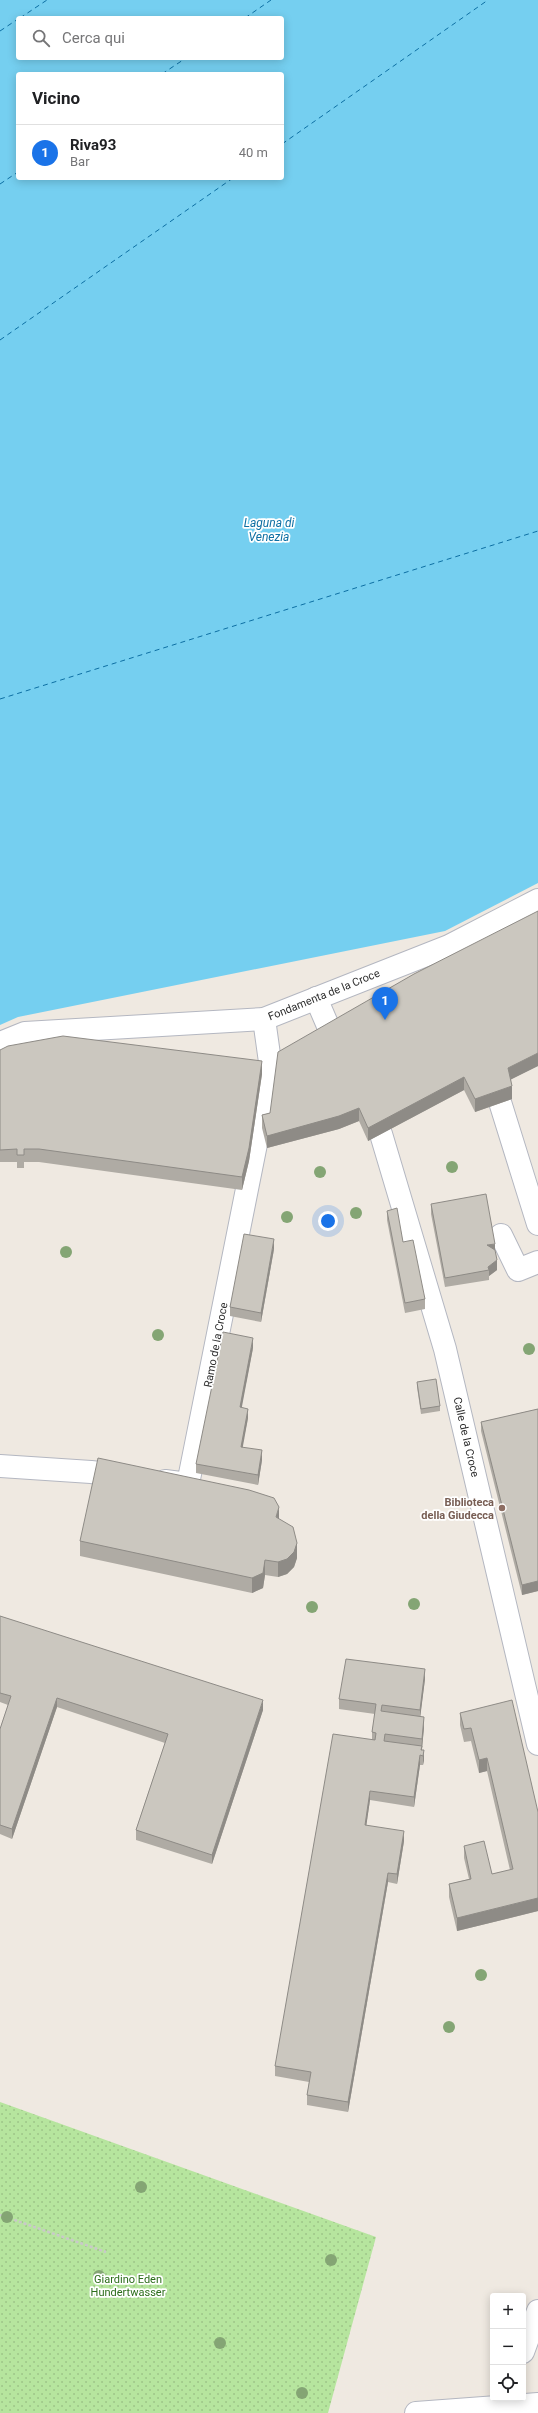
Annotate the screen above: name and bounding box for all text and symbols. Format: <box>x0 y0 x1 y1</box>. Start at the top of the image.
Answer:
search box <box>16 16 284 60</box>
icon: search <box>30 27 52 49</box>
text: Cerca qui <box>62 29 125 47</box>
text: Vicino <box>32 88 80 108</box>
text: Riva93 <box>70 136 116 154</box>
text: 1 <box>41 145 49 160</box>
text: 40 m <box>239 145 268 160</box>
text: Bar <box>70 154 90 169</box>
water label: Laguna di Venezia <box>244 516 294 544</box>
street label: Fondamenta de la Croce <box>266 967 382 1023</box>
pin: 1 <box>372 987 398 1020</box>
your location <box>318 1211 338 1231</box>
street label: Ramo de la Croce <box>201 1301 231 1389</box>
street label: Calle de la Croce <box>450 1396 482 1478</box>
place label: Biblioteca della Giudecca <box>421 1496 494 1522</box>
marker: Biblioteca della Giudecca <box>497 1503 507 1513</box>
park label: Giardino Eden Hundertwasser <box>91 2273 166 2299</box>
map controls <box>490 2293 526 2401</box>
button: + <box>490 2293 526 2329</box>
button: − <box>490 2329 526 2365</box>
button: locate <box>490 2365 526 2401</box>

